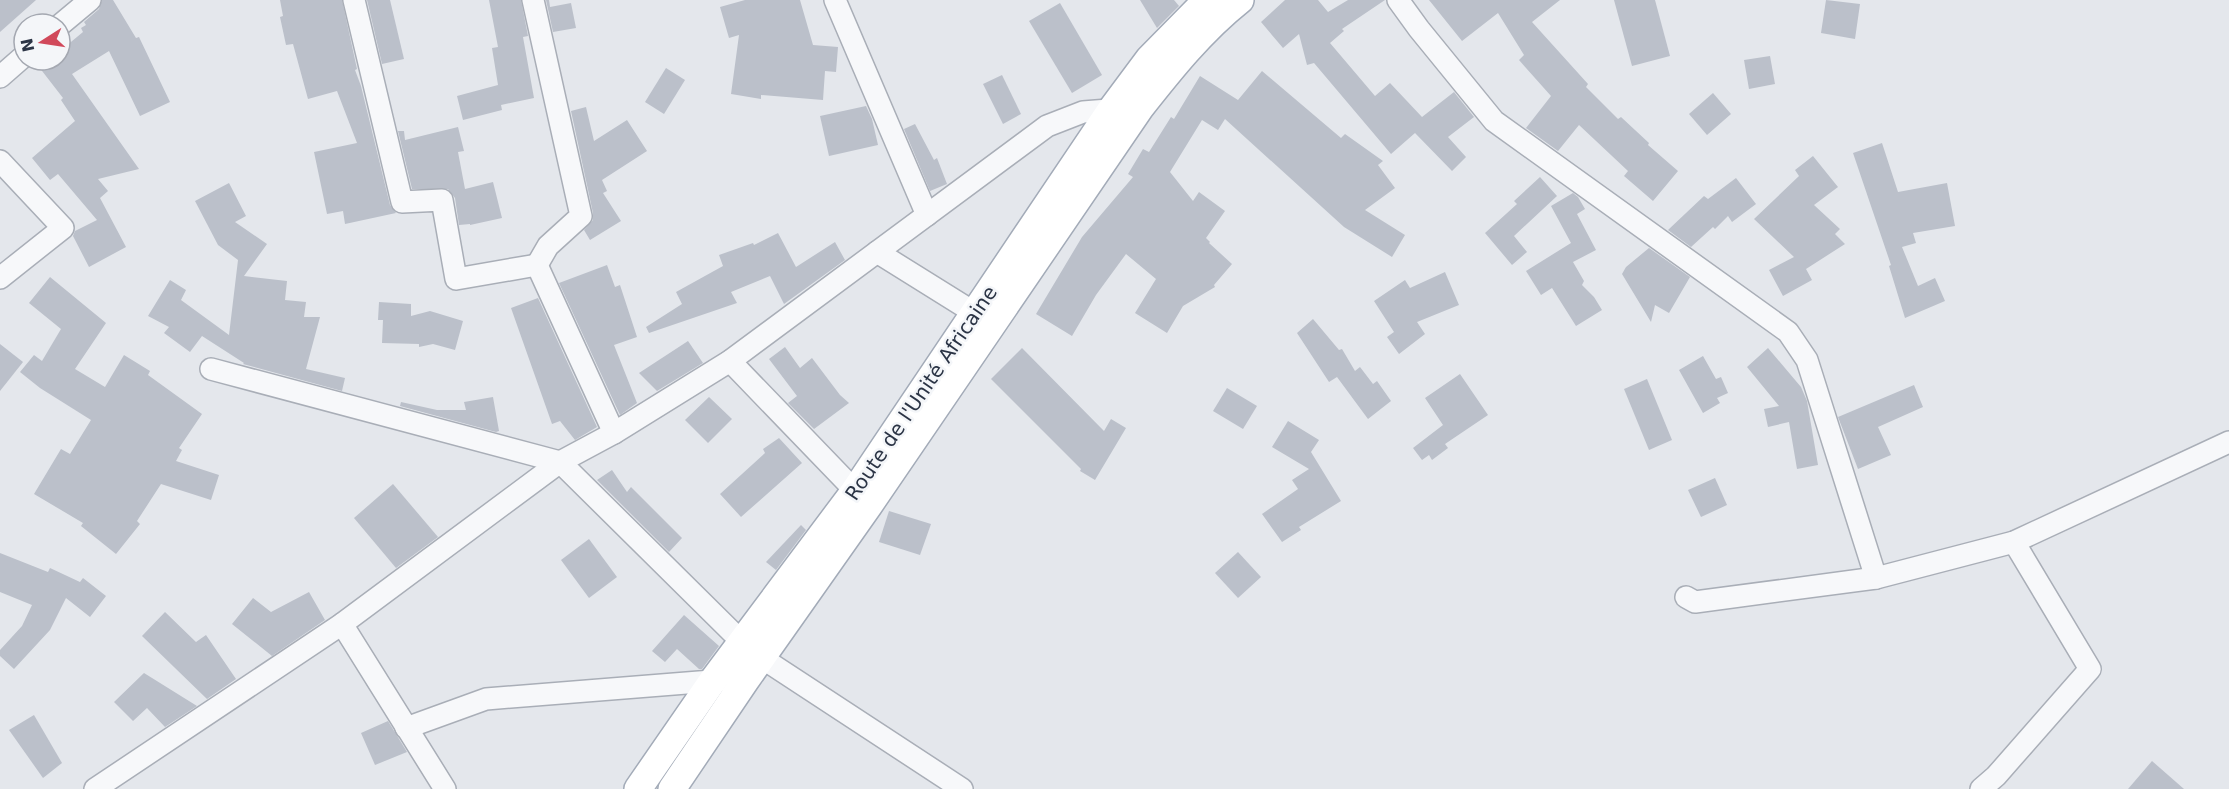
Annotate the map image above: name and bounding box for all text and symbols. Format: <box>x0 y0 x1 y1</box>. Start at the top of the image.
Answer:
north arrow <box>12 12 72 72</box>
text: N <box>17 36 39 54</box>
street label: Route de l'Unité Africaine <box>840 281 1002 505</box>

